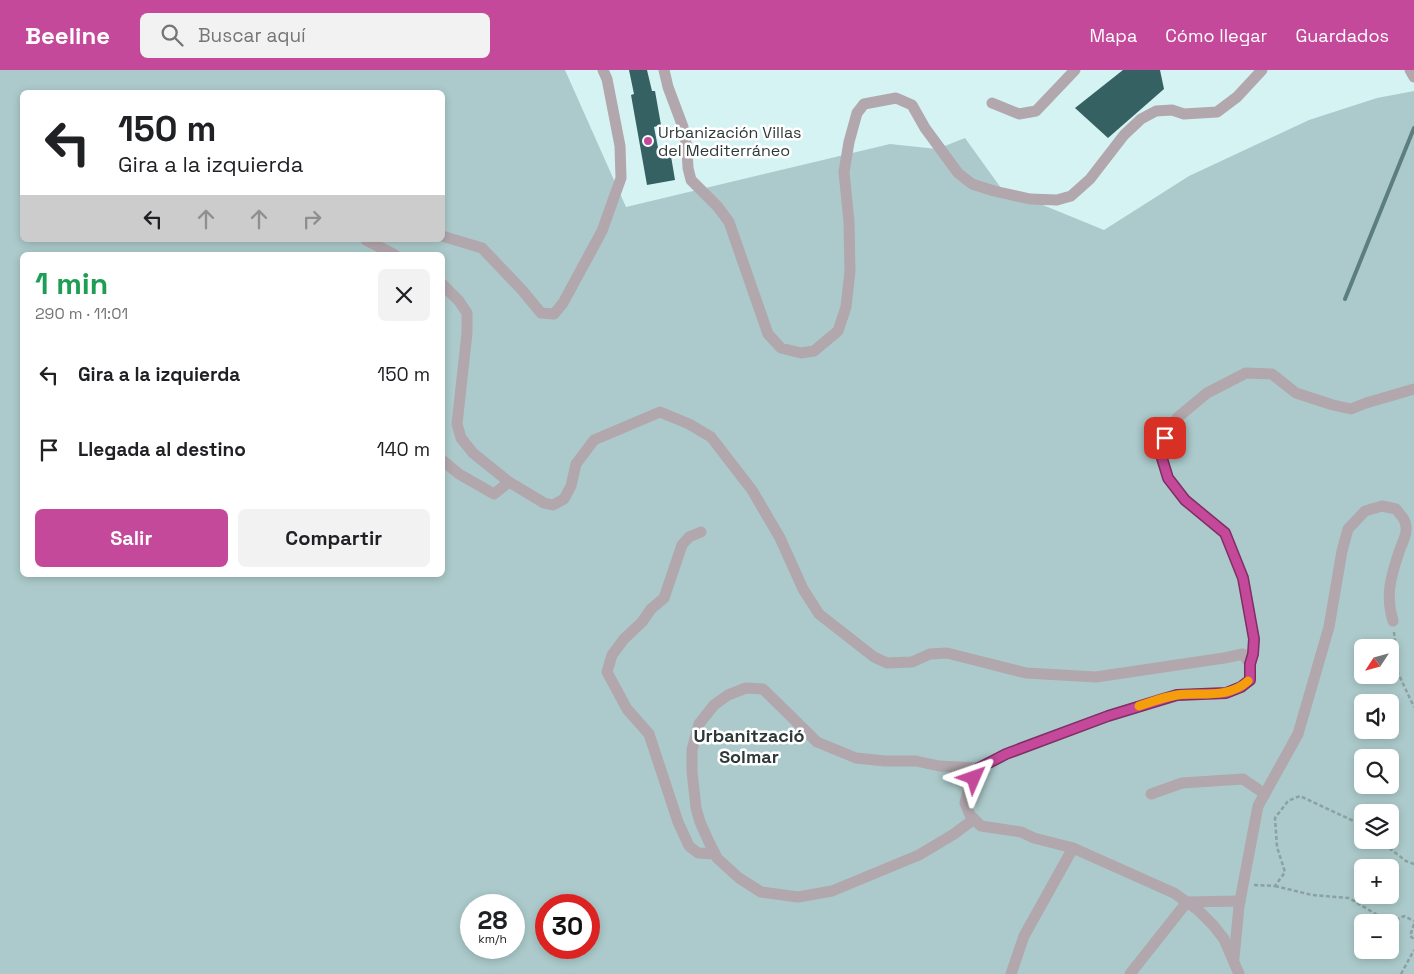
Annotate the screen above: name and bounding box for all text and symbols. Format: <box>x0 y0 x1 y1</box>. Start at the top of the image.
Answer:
search box <box>140 13 490 58</box>
text: Beeline <box>25 20 110 51</box>
icon: search <box>158 21 186 49</box>
text: Buscar aquí <box>198 23 306 48</box>
text: Mapa <box>1089 24 1137 47</box>
text: Cómo llegar <box>1165 24 1267 47</box>
text: Guardados <box>1295 24 1389 47</box>
text: 150 m <box>118 107 216 151</box>
icon: left <box>35 110 100 175</box>
place label: Urbanización Villas del Mediterráneo <box>658 122 802 161</box>
marker: Urbanización Villas del Mediterráneo <box>642 135 654 147</box>
text: Gira a la izquierda <box>118 150 303 178</box>
icon: left <box>139 205 167 233</box>
icon: ahead <box>192 205 220 233</box>
icon: ahead <box>245 205 273 233</box>
icon: right <box>298 205 326 233</box>
text: 1 min <box>35 264 108 303</box>
button: close <box>378 269 430 321</box>
text: 290 m · 11:01 <box>35 303 128 324</box>
icon: left <box>35 361 63 389</box>
text: Gira a la izquierda <box>78 362 240 387</box>
text: 150 m <box>377 362 430 387</box>
pin <box>1144 417 1186 459</box>
icon: arrive <box>1151 424 1179 452</box>
icon: arrive <box>35 436 63 464</box>
text: Llegada al destino <box>78 437 246 462</box>
text: 140 m <box>377 437 430 462</box>
button: Salir <box>35 509 228 567</box>
button: Compartir <box>238 509 430 567</box>
north arrow <box>1354 639 1399 684</box>
map controls <box>1354 639 1399 959</box>
button: sound <box>1354 694 1399 739</box>
district label: Urbanització Solmar <box>693 724 805 768</box>
button: search <box>1354 749 1399 794</box>
position arrow <box>947 751 999 803</box>
button: layers <box>1354 804 1399 849</box>
button: + <box>1354 859 1399 904</box>
speed limit sign: 30 <box>535 894 600 959</box>
text: 28 <box>478 904 507 936</box>
button: − <box>1354 914 1399 959</box>
text: km/h <box>478 931 507 947</box>

